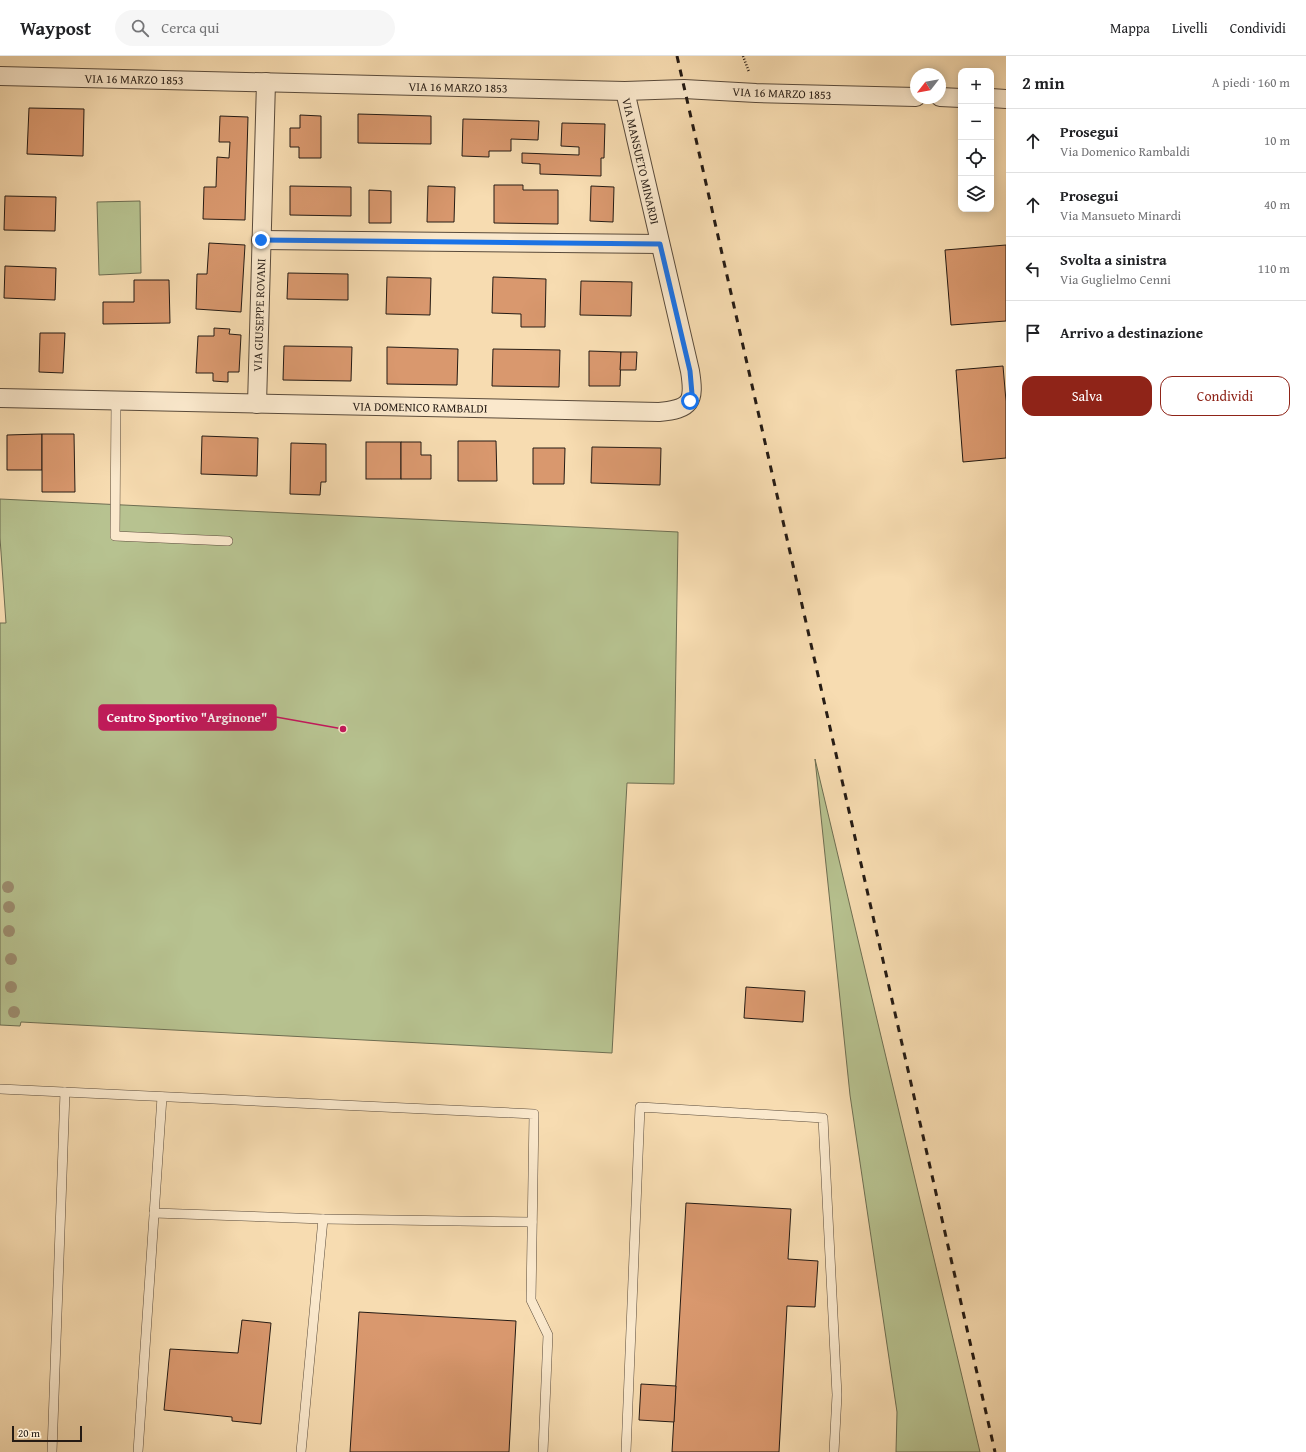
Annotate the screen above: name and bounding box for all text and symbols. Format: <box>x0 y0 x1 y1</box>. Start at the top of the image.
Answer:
search box <box>115 10 395 46</box>
text: Waypost <box>20 14 91 42</box>
icon: search <box>129 17 151 39</box>
text: Cerca qui <box>161 17 220 38</box>
text: Mappa <box>1110 18 1150 38</box>
text: Livelli <box>1172 18 1208 38</box>
text: Condividi <box>1230 18 1286 38</box>
north arrow <box>910 68 946 104</box>
map controls <box>958 68 994 212</box>
button: + <box>958 68 994 104</box>
street label: VIA 16 MARZO 1853 <box>84 70 184 88</box>
text: 2 min <box>1022 70 1064 95</box>
text: A piedi · 160 m <box>1212 73 1290 92</box>
street label: VIA 16 MARZO 1853 <box>408 78 508 96</box>
street label: VIA 16 MARZO 1853 <box>732 83 832 103</box>
street label: VIA MANSUETO MINARDI <box>618 96 664 226</box>
button: − <box>958 104 994 140</box>
text: Prosegui <box>1060 121 1118 142</box>
icon: ahead <box>1022 130 1044 152</box>
text: 10 m <box>1264 131 1290 150</box>
button: locate <box>958 140 994 176</box>
text: Via Domenico Rambaldi <box>1060 142 1190 161</box>
button: layers <box>958 176 994 212</box>
text: Prosegui <box>1060 185 1118 206</box>
icon: ahead <box>1022 194 1044 216</box>
text: 40 m <box>1264 195 1290 214</box>
text: Via Mansueto Minardi <box>1060 206 1181 225</box>
route end <box>252 231 270 249</box>
text: Svolta a sinistra <box>1060 249 1167 270</box>
street label: VIA GIUSEPPE ROVANI <box>249 258 269 372</box>
icon: left <box>1022 258 1044 280</box>
text: 110 m <box>1258 259 1290 278</box>
text: Via Guglielmo Cenni <box>1060 270 1171 289</box>
icon: arrive <box>1022 322 1044 344</box>
text: Arrivo a destinazione <box>1060 322 1203 343</box>
button: Salva <box>1022 376 1152 416</box>
button: Condividi <box>1160 376 1290 416</box>
route start <box>681 392 699 410</box>
street label: VIA DOMENICO RAMBALDI <box>352 397 488 417</box>
callout: Centro Sportivo "Arginone" <box>99 705 276 730</box>
text: Centro Sportivo "Arginone" <box>107 708 267 727</box>
scale bar <box>12 1424 82 1443</box>
text: 20 m <box>18 1425 40 1441</box>

